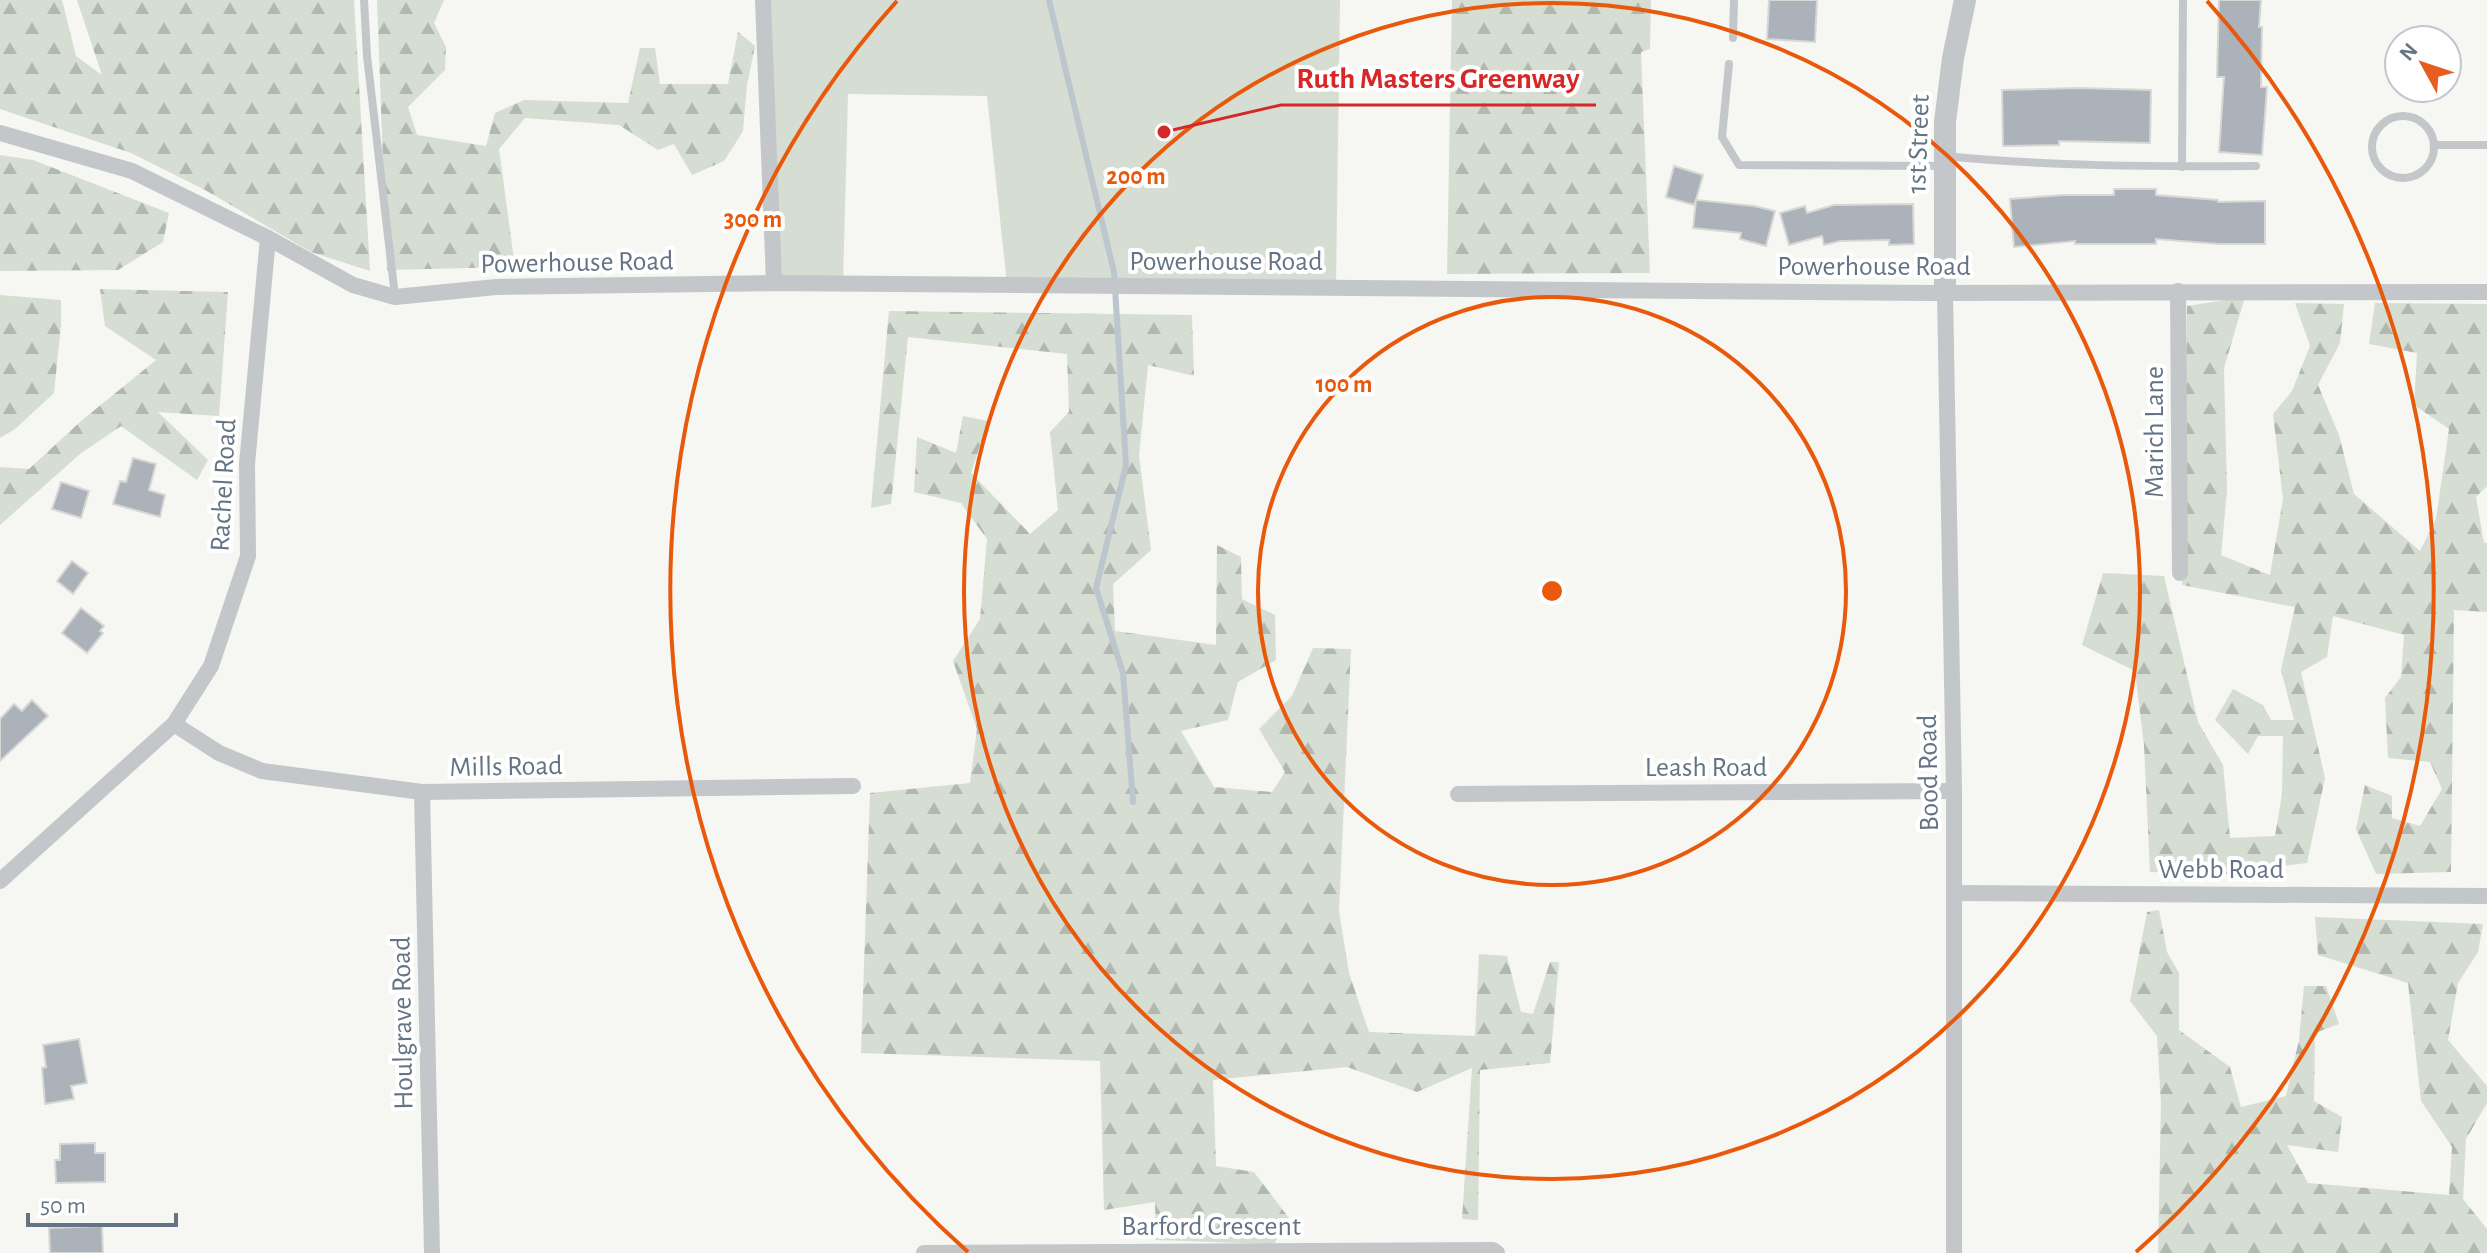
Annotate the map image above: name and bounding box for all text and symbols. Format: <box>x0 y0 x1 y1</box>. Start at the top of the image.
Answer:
north arrow <box>2383 24 2463 104</box>
text: N <box>2395 39 2422 65</box>
callout: Ruth Masters Greenway <box>1281 51 1596 105</box>
text: Ruth Masters Greenway <box>1296 64 1580 94</box>
street label: 1st Street <box>1903 94 1935 194</box>
text: 200 m <box>1106 165 1166 189</box>
text: 300 m <box>724 208 782 232</box>
street label: Powerhouse Road <box>480 247 674 279</box>
street label: Powerhouse Road <box>1129 248 1323 276</box>
street label: Powerhouse Road <box>1777 253 1971 281</box>
street label: Marich Lane <box>2141 366 2169 498</box>
text: 100 m <box>1316 373 1372 397</box>
street label: Rachel Road <box>207 418 241 552</box>
centre of rings <box>1538 577 1566 605</box>
street label: Bood Road <box>1914 714 1944 832</box>
street label: Mills Road <box>449 752 563 782</box>
street label: Leash Road <box>1645 754 1767 782</box>
street label: Webb Road <box>2158 856 2284 884</box>
street label: Houlgrave Road <box>387 936 419 1110</box>
scale bar <box>28 1177 176 1227</box>
text: 50 m <box>40 1194 86 1218</box>
street label: Barford Crescent <box>1121 1213 1301 1241</box>

